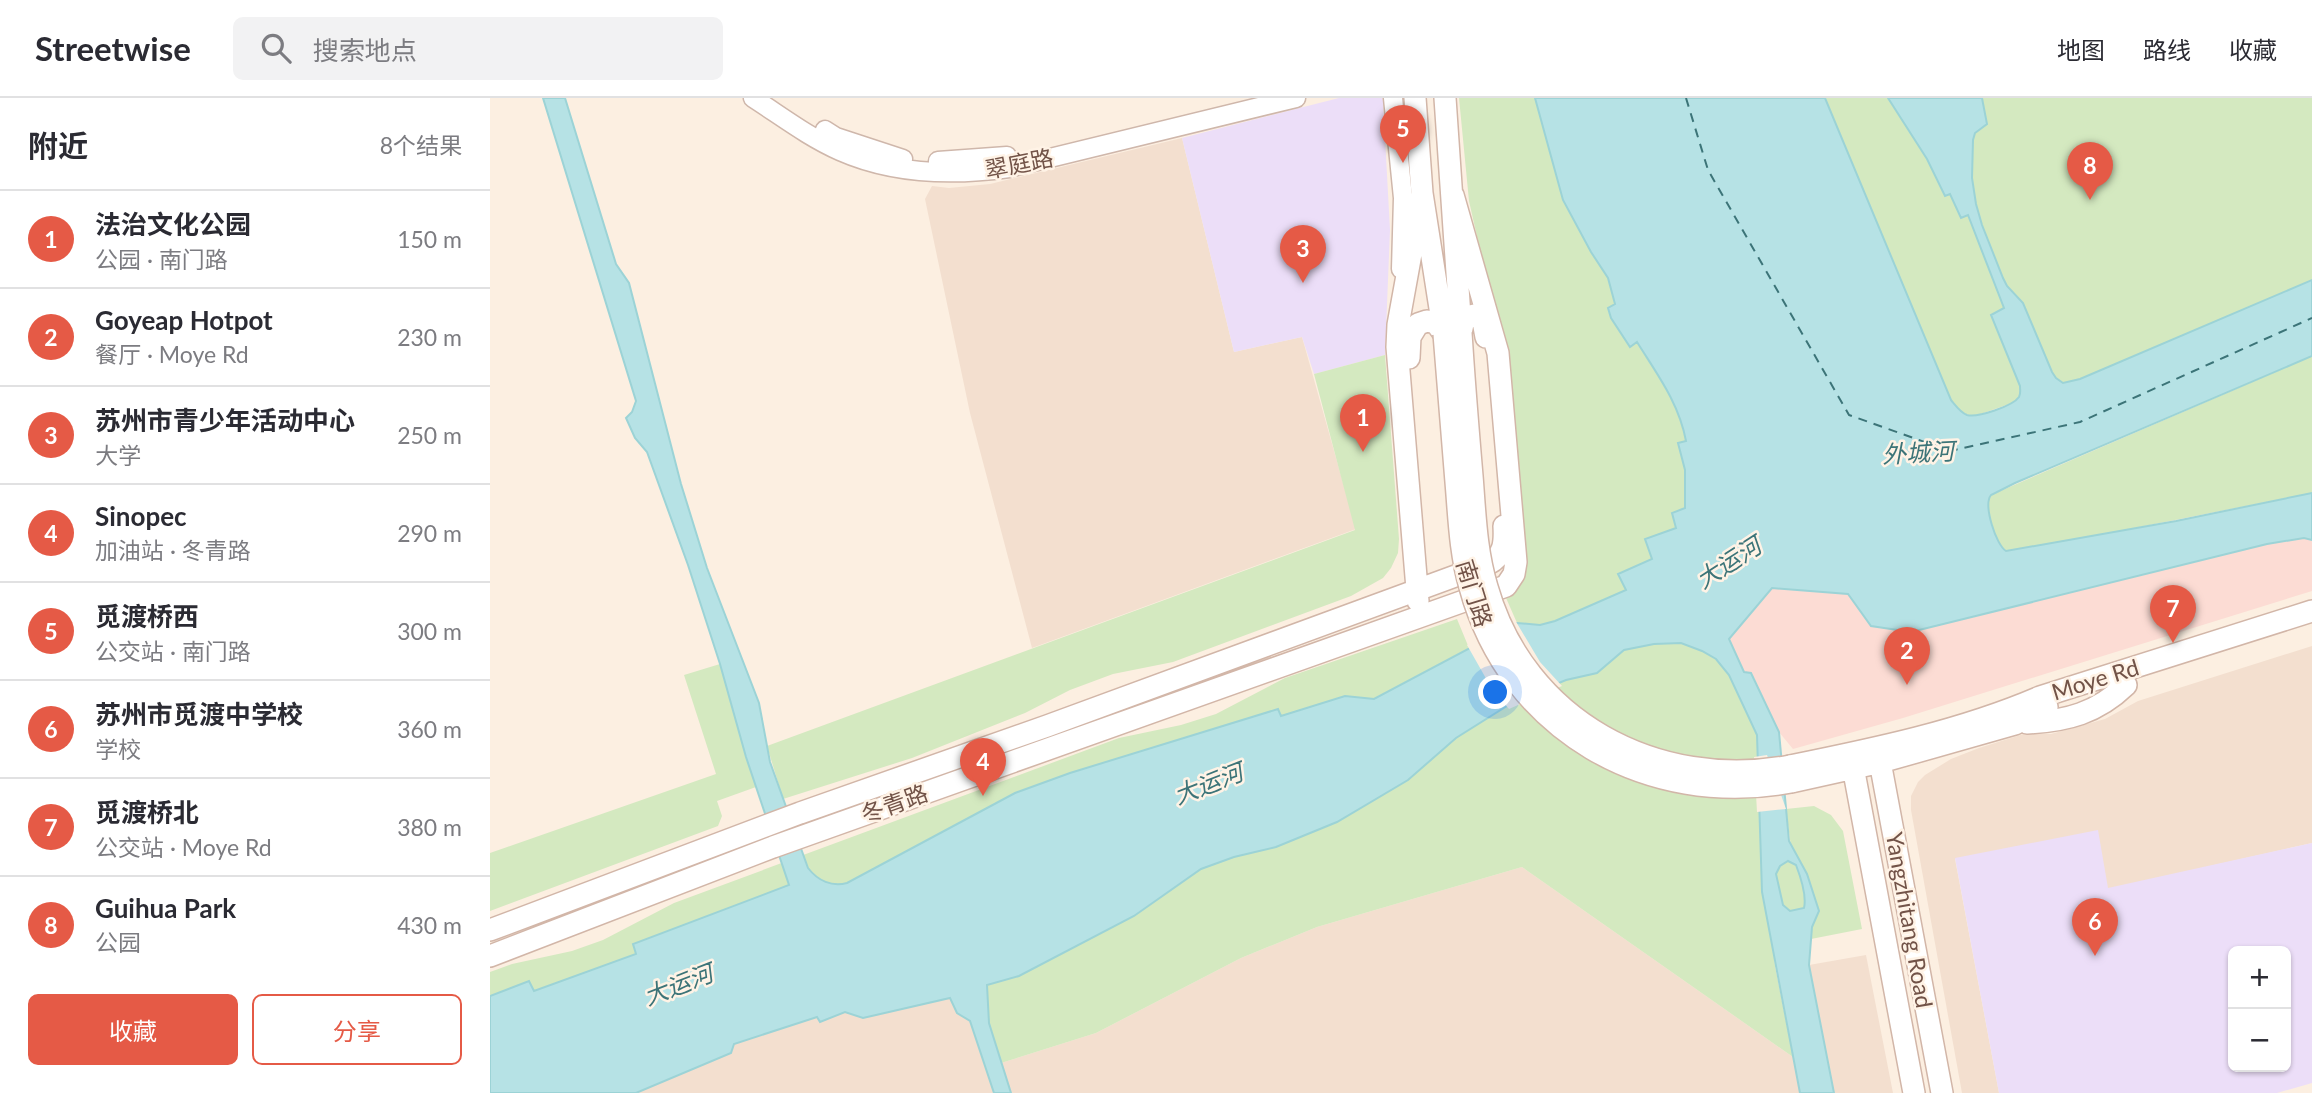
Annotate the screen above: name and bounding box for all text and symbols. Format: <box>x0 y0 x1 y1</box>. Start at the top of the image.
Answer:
search box <box>233 17 723 80</box>
text: Streetwise <box>35 28 191 68</box>
icon: search <box>257 29 295 67</box>
text: 搜索地点 <box>313 34 417 66</box>
text: 地图 <box>2057 35 2105 64</box>
text: 路线 <box>2143 35 2191 64</box>
text: 收藏 <box>2229 35 2277 64</box>
pin: 5 <box>1380 105 1426 163</box>
text: 附近 <box>28 127 88 163</box>
text: 8个结果 <box>380 131 462 159</box>
pin: 8 <box>2067 142 2113 200</box>
street label: 翠庭路 <box>982 143 1056 183</box>
text: 法治文化公园 <box>95 208 251 240</box>
text: 1 <box>44 225 58 253</box>
text: 150 m <box>397 225 462 253</box>
pin: 3 <box>1280 225 1326 283</box>
text: 公园 · 南门路 <box>95 245 228 273</box>
text: Goyeap Hotpot <box>95 304 273 336</box>
text: 2 <box>44 323 58 351</box>
text: 230 m <box>397 323 462 351</box>
text: 餐厅 · Moye Rd <box>95 340 249 368</box>
pin: 1 <box>1340 394 1386 452</box>
text: 苏州市青少年活动中心 <box>95 404 355 436</box>
text: 3 <box>44 421 58 449</box>
text: 250 m <box>397 421 462 449</box>
water label: 外城河 <box>1881 435 1959 468</box>
text: 大学 <box>95 441 141 469</box>
text: Sinopec <box>95 500 187 532</box>
text: 4 <box>44 519 58 547</box>
text: 290 m <box>397 519 462 547</box>
water label: 大运河 <box>1690 528 1769 594</box>
text: 加油站 · 冬青路 <box>95 536 251 564</box>
street label: 南门路 <box>1452 556 1498 630</box>
pin: 7 <box>2150 585 2196 643</box>
text: 觅渡桥西 <box>95 600 199 632</box>
text: 5 <box>44 617 58 645</box>
text: 300 m <box>397 617 462 645</box>
pin: 2 <box>1884 627 1930 685</box>
text: 公交站 · 南门路 <box>95 637 251 665</box>
street label: Moye Rd <box>2048 652 2142 706</box>
your location <box>1478 675 1512 709</box>
text: 苏州市觅渡中学校 <box>95 698 303 730</box>
text: 6 <box>44 715 58 743</box>
text: 360 m <box>397 715 462 743</box>
text: 学校 <box>95 735 141 763</box>
pin: 4 <box>960 738 1006 796</box>
water label: 大运河 <box>1169 755 1251 809</box>
street label: 冬青路 <box>857 778 931 828</box>
text: 觅渡桥北 <box>95 796 199 828</box>
text: 7 <box>44 813 58 841</box>
text: 380 m <box>397 813 462 841</box>
street label: Yangzhitang Road <box>1881 830 1939 1010</box>
text: 公交站 · Moye Rd <box>95 833 272 861</box>
text: Guihua Park <box>95 892 236 924</box>
pin: 6 <box>2072 898 2118 956</box>
text: 8 <box>44 911 58 939</box>
text: 430 m <box>397 911 462 939</box>
text: 公园 <box>95 928 141 956</box>
map controls <box>2228 946 2291 1072</box>
button: + <box>2228 946 2291 1009</box>
water label: 大运河 <box>639 956 721 1010</box>
button: 收藏 <box>28 994 238 1065</box>
button: 分享 <box>252 994 462 1065</box>
button: − <box>2228 1009 2291 1072</box>

